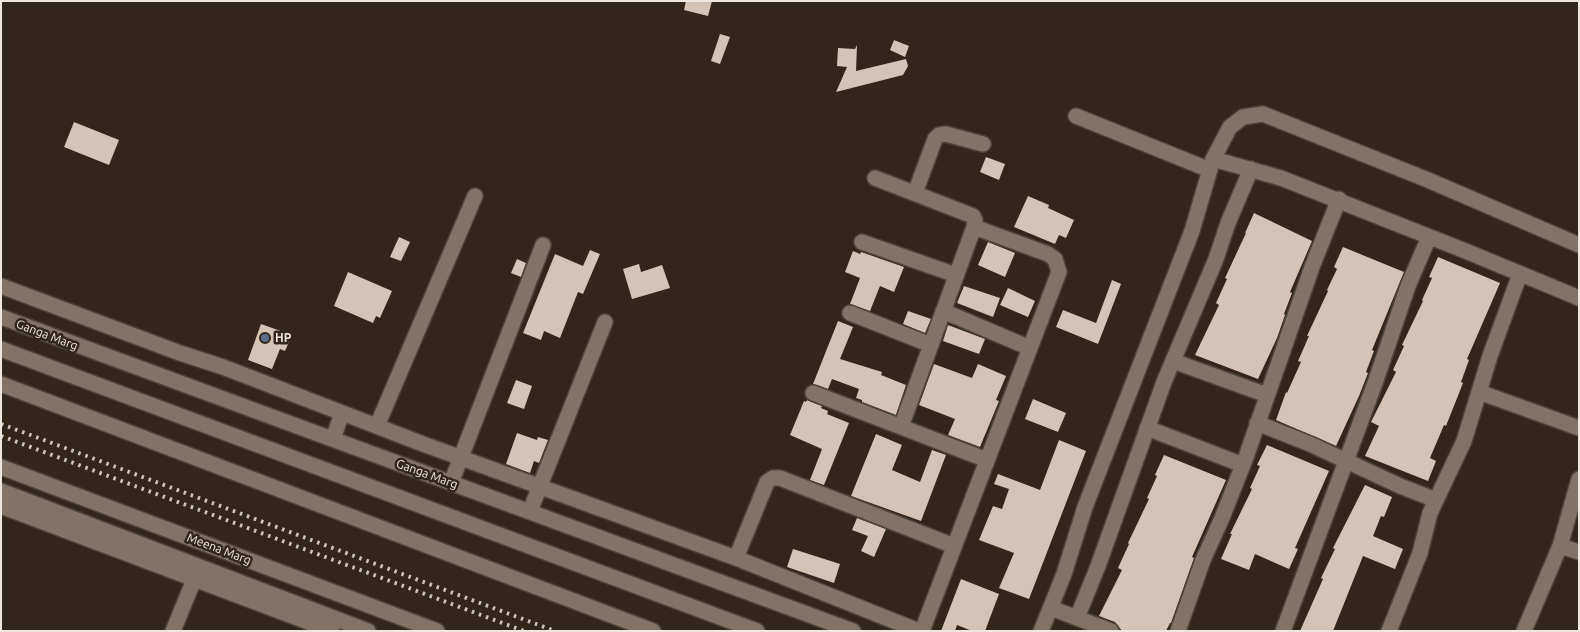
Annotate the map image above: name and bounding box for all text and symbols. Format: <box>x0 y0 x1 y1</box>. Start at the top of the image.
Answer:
street label: Ganga Marg <box>14 317 80 353</box>
place label: HP <box>275 331 291 345</box>
marker: HP <box>259 332 271 344</box>
street label: Ganga Marg <box>394 456 460 492</box>
street label: Meena Marg <box>185 530 253 568</box>

